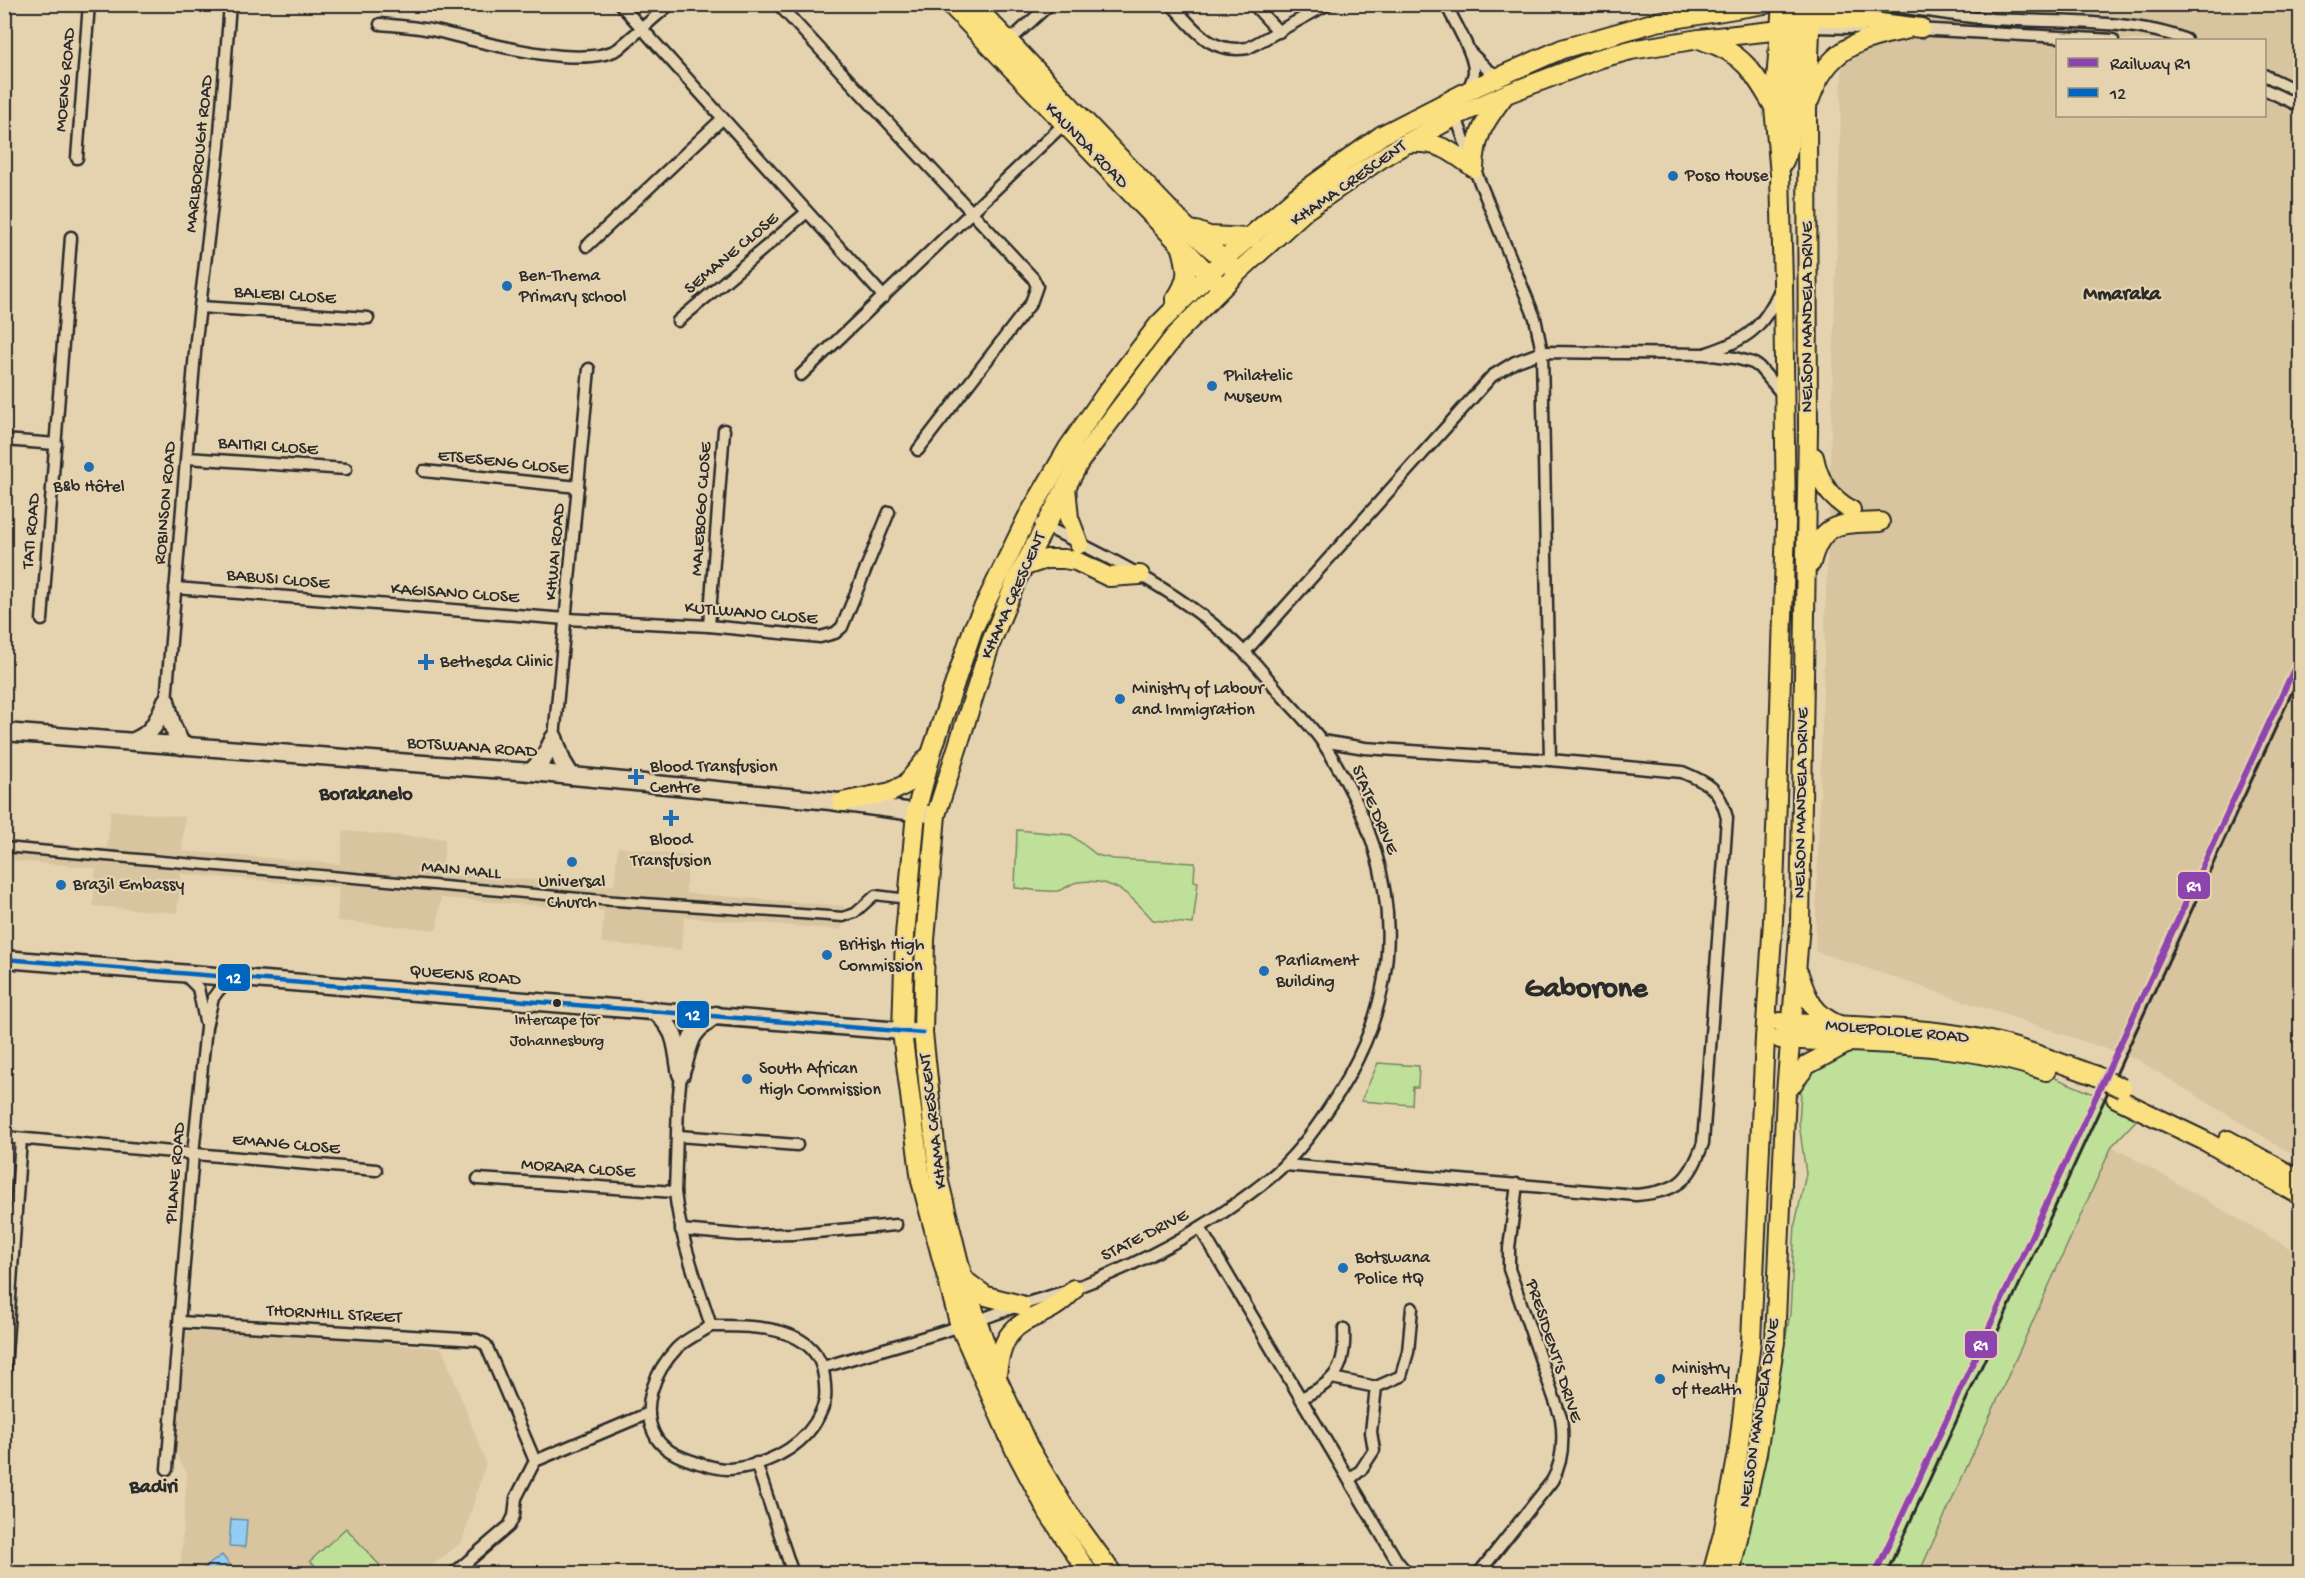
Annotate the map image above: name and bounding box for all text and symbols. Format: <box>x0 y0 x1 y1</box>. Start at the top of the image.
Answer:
street label: MOENG ROAD <box>51 27 81 133</box>
legend <box>2056 39 2266 117</box>
text: Railway R1 <box>2110 55 2191 76</box>
street label: MARLBOROUGH ROAD <box>181 74 219 234</box>
text: 12 <box>2109 85 2126 106</box>
street label: KAUNDA ROAD <box>1040 98 1133 194</box>
street label: KHAMA CRESCENT <box>1287 136 1412 232</box>
place label: Poso House <box>1684 166 1769 187</box>
marker: Poso House <box>1666 169 1680 183</box>
street label: SEMANE CLOSE <box>681 208 784 300</box>
street label: NELSON MANDELA DRIVE <box>1798 221 1819 412</box>
place label: Ben-Thema Primary school <box>518 266 627 308</box>
marker: Ben-Thema Primary school <box>500 279 514 293</box>
street label: BALEBI CLOSE <box>232 282 337 310</box>
district label: Mmaraka <box>2083 284 2162 307</box>
place label: Philatelic Museum <box>1223 366 1293 408</box>
marker: Philatelic Museum <box>1205 379 1219 393</box>
street label: BAITIRI CLOSE <box>216 433 319 461</box>
street label: ROBINSON ROAD <box>150 440 182 565</box>
street label: MALEBOGO CLOSE <box>687 441 717 577</box>
street label: ETSESENG CLOSE <box>437 446 570 480</box>
marker: B&b Hôtel <box>82 460 96 474</box>
place label: B&b Hôtel <box>52 477 125 498</box>
street label: TATI ROAD <box>18 492 46 571</box>
street label: KHWAI ROAD <box>541 502 571 601</box>
street label: KHAMA CRESCENT <box>977 528 1052 663</box>
street label: BABUSI CLOSE <box>225 565 331 595</box>
street label: KAGISANO CLOSE <box>390 579 521 609</box>
street label: KUTLWANO CLOSE <box>684 598 819 630</box>
place label: Bethesda Clinic <box>439 652 553 673</box>
marker: Bethesda Clinic <box>417 653 435 671</box>
place label: Ministry of Labour and Immigration <box>1132 679 1265 721</box>
marker: Ministry of Labour and Immigration <box>1113 692 1127 706</box>
street label: NELSON MANDELA DRIVE <box>1790 707 1814 899</box>
street label: BOTSWANA ROAD <box>405 733 538 763</box>
place label: Blood Transfusion Centre <box>649 757 778 799</box>
street label: STATE DRIVE <box>1346 762 1403 859</box>
marker: Blood Transfusion Centre <box>627 768 645 786</box>
district label: Borakanelo <box>318 784 413 807</box>
marker: Blood Transfusion <box>662 809 680 827</box>
place label: Blood Transfusion <box>630 830 712 872</box>
marker: Universal Church <box>565 855 579 869</box>
street label: MAIN MALL <box>420 857 503 885</box>
line badge: R1 <box>2177 871 2211 900</box>
place label: Universal Church <box>538 872 606 914</box>
place label: Brazil Embassy <box>72 875 184 896</box>
marker: Brazil Embassy <box>54 878 68 892</box>
text: R1 <box>2186 879 2201 898</box>
place label: British High Commission <box>838 935 925 977</box>
marker: British High Commission <box>820 948 834 962</box>
place label: Parliament Building <box>1275 951 1360 993</box>
street label: QUEENS ROAD <box>408 961 522 991</box>
line badge: 12 <box>217 963 251 992</box>
marker: Parliament Building <box>1257 964 1271 978</box>
text: 12 <box>226 971 241 990</box>
district label: Gaborone <box>1525 973 1649 1008</box>
marker: Intercape for Johannesburg <box>551 997 563 1009</box>
line badge: 12 <box>676 1000 710 1029</box>
text: 12 <box>685 1008 700 1027</box>
place label: Intercape for Johannesburg <box>510 1012 604 1052</box>
street label: MOLEPOLOLE ROAD <box>1824 1015 1970 1049</box>
street label: KHAMA CRESCENT <box>915 1051 953 1190</box>
place label: South African High Commission <box>759 1059 881 1101</box>
marker: South African High Commission <box>740 1072 754 1086</box>
street label: PILANE ROAD <box>161 1121 191 1225</box>
street label: EMANG CLOSE <box>231 1130 342 1160</box>
street label: MORARA CLOSE <box>520 1155 637 1184</box>
street label: STATE DRIVE <box>1098 1205 1193 1267</box>
place label: Botswana Police HQ <box>1354 1248 1431 1290</box>
marker: Botswana Police HQ <box>1336 1261 1350 1275</box>
street label: PRESIDENT'S DRIVE <box>1520 1276 1586 1426</box>
street label: THORNHILL STREET <box>265 1301 403 1329</box>
street label: NELSON MANDELA DRIVE <box>1735 1316 1785 1509</box>
line badge: R1 <box>1964 1330 1998 1359</box>
text: R1 <box>1973 1338 1988 1357</box>
place label: Ministry of Health <box>1672 1359 1742 1401</box>
marker: Ministry of Health <box>1653 1372 1667 1386</box>
district label: Badiri <box>129 1477 178 1500</box>

